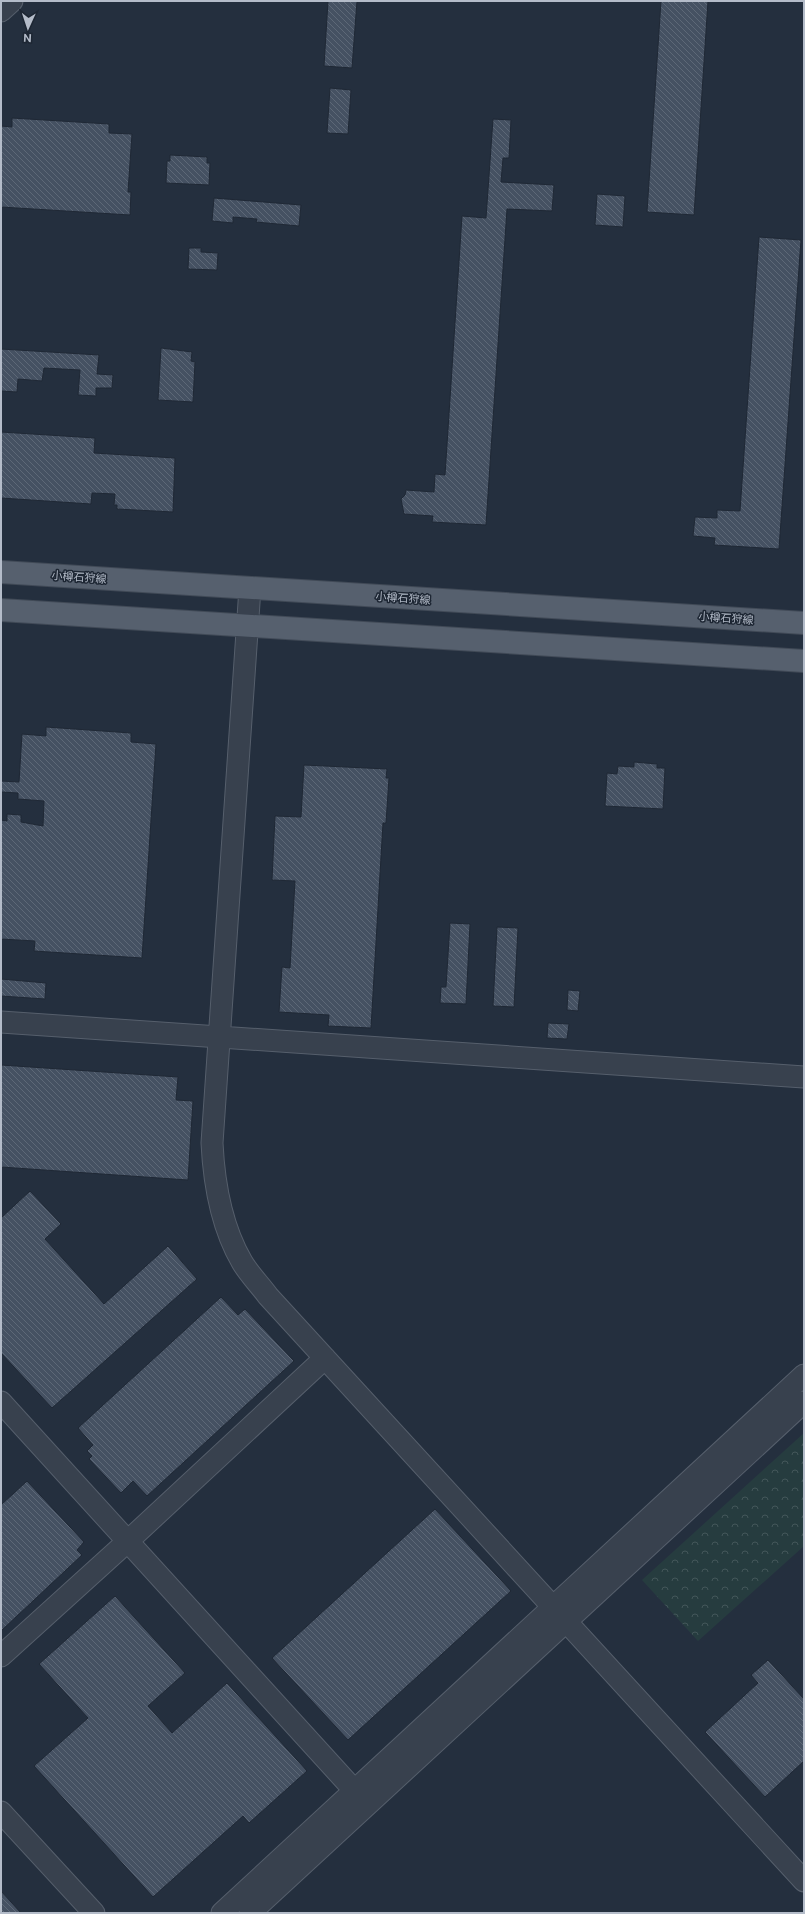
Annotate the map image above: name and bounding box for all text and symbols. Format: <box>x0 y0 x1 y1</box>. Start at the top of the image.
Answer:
north arrow <box>8 8 48 48</box>
text: N <box>23 32 32 44</box>
street label: 小樽石狩線 <box>51 569 107 585</box>
street label: 小樽石狩線 <box>375 590 431 606</box>
street label: 小樽石狩線 <box>698 610 754 626</box>

